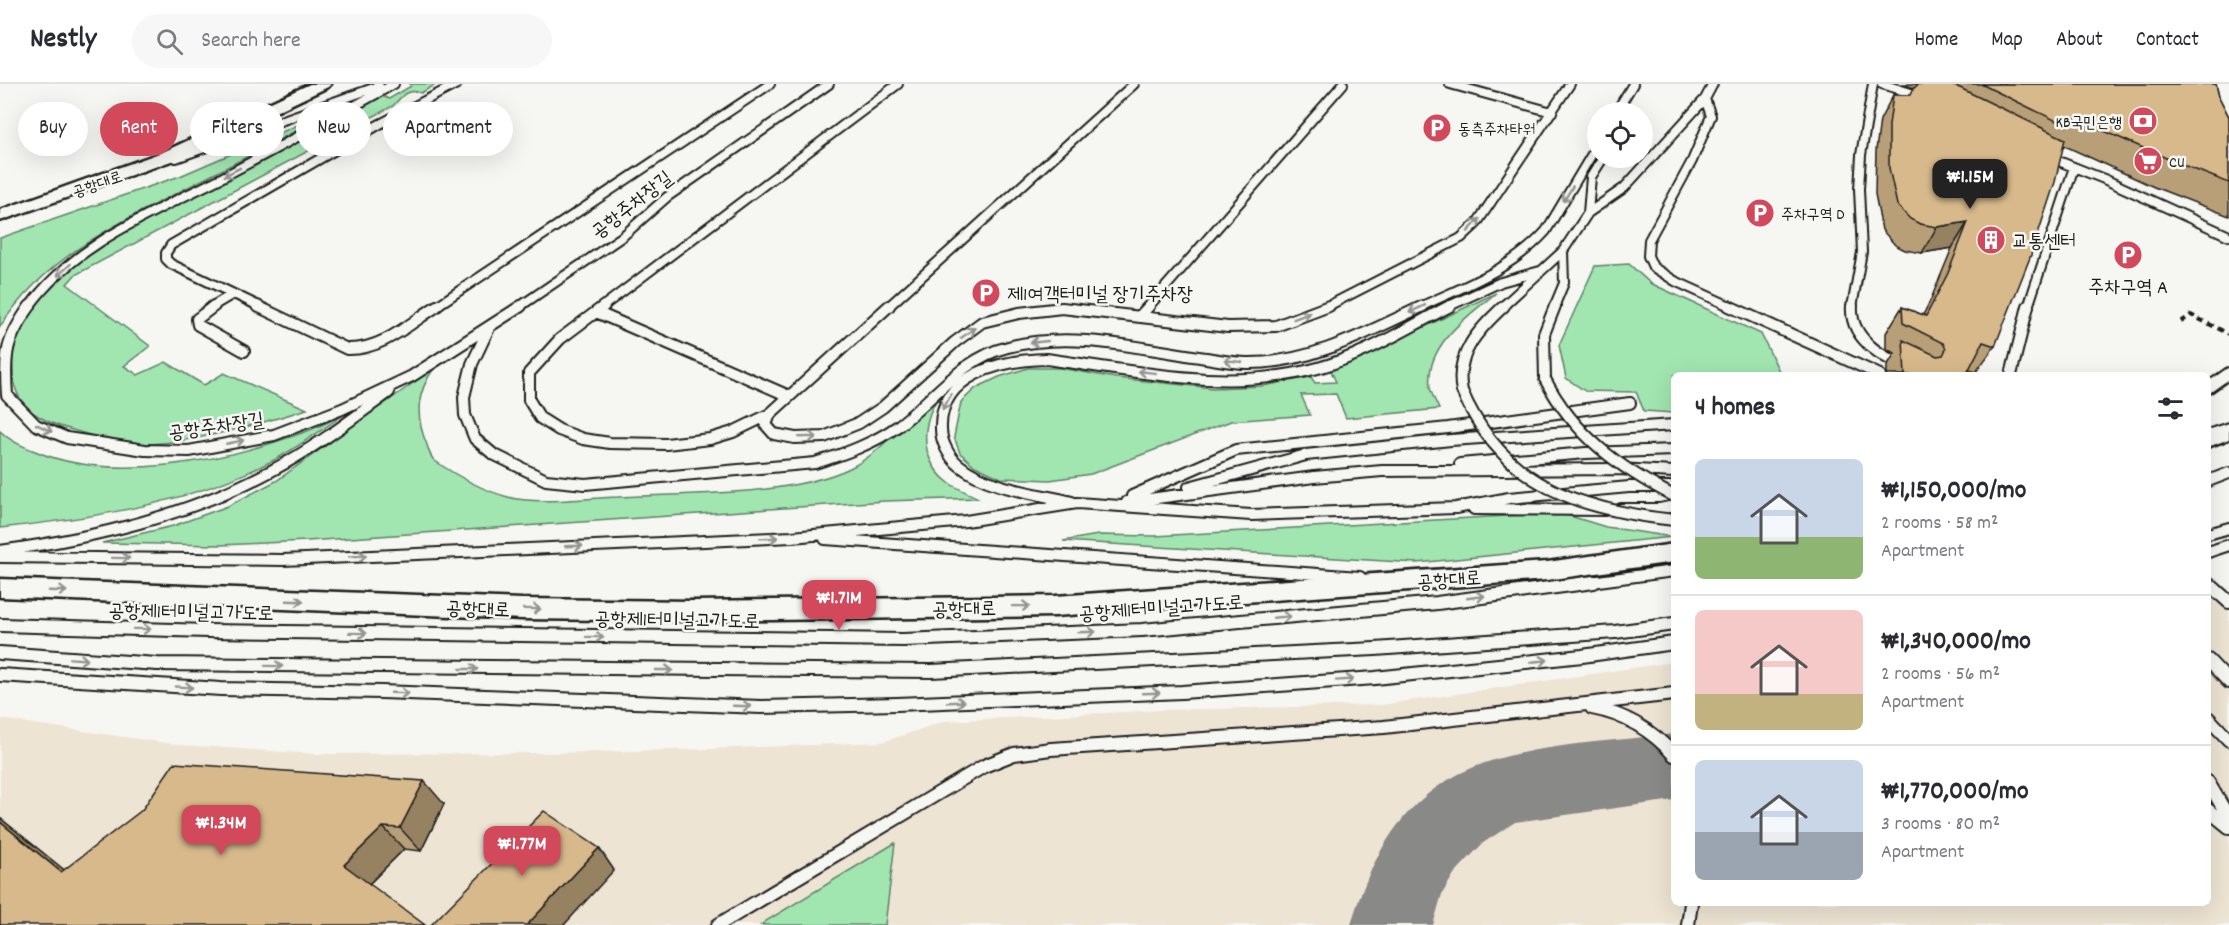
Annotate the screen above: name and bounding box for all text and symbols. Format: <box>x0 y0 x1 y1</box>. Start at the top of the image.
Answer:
search box <box>132 14 552 68</box>
text: Nestly <box>30 21 96 61</box>
icon: search <box>153 25 186 58</box>
text: Search here <box>201 26 301 57</box>
text: Home <box>1914 26 1958 56</box>
text: Map <box>1991 26 2023 56</box>
text: About <box>2056 26 2103 56</box>
text: Contact <box>2136 26 2199 56</box>
chip: Buy <box>18 102 88 156</box>
chip: Rent <box>100 102 178 156</box>
chip: Filters <box>190 102 284 156</box>
chip: New <box>296 102 371 156</box>
chip: Apartment <box>383 102 513 156</box>
map controls <box>1587 102 1653 168</box>
button: locate <box>1587 102 1653 168</box>
bank icon: KB국민은행 <box>2127 105 2159 137</box>
parking icon: 동측주차타워 <box>1421 112 1453 144</box>
place label: KB국민은행 <box>2056 112 2122 135</box>
place label: 동측주차타워 <box>1458 119 1535 142</box>
supermarket icon: CU <box>2132 145 2164 177</box>
place label: CU <box>2169 152 2185 175</box>
pin: ₩1.15M <box>1921 159 2019 210</box>
text: ₩1.15M <box>1946 164 1994 192</box>
street label: 공항대로 <box>70 166 126 205</box>
street label: 공항주차장길 <box>586 166 680 247</box>
one-way arrow <box>223 167 241 178</box>
one-way arrow <box>1561 185 1573 202</box>
parking icon: 주차구역 D <box>1744 197 1776 229</box>
place label: 주차구역 D <box>1781 204 1844 227</box>
one-way arrow <box>1467 218 1481 233</box>
building icon: 교통센터 <box>1975 224 2007 256</box>
place label: 교통센터 <box>2012 229 2076 257</box>
parking icon: 주차구역 A <box>2112 239 2144 271</box>
one-way arrow <box>57 263 72 277</box>
place label: 주차구역 A <box>2088 275 2168 303</box>
parking icon: 제1여객터미널 장기주차장 <box>970 277 1002 309</box>
place label: 제1여객터미널 장기주차장 <box>1007 282 1193 310</box>
one-way arrow <box>1408 303 1426 315</box>
one-way arrow <box>1293 310 1311 321</box>
one-way arrow <box>960 327 976 339</box>
one-way arrow <box>1030 336 1050 347</box>
one-way arrow <box>1223 356 1243 367</box>
one-way arrow <box>1138 366 1158 377</box>
text: 4 homes <box>1695 390 1775 427</box>
icon: filters <box>2154 392 2187 425</box>
one-way arrow <box>941 393 953 410</box>
street label: 공항주차장길 <box>167 407 266 449</box>
one-way arrow <box>35 423 53 434</box>
one-way arrow <box>798 432 818 443</box>
one-way arrow <box>225 436 245 447</box>
text: ₩1,150,000/mo <box>1881 473 2026 510</box>
icon: home <box>1743 483 1815 555</box>
text: 2 rooms · 58 m² <box>1881 510 1998 538</box>
one-way arrow <box>758 532 778 543</box>
text: Apartment <box>1881 538 1964 566</box>
one-way arrow <box>564 540 584 551</box>
one-way arrow <box>348 550 368 561</box>
one-way arrow <box>111 552 131 564</box>
street label: 공항대로 <box>1416 566 1482 598</box>
pin: ₩1.71M <box>790 580 888 631</box>
one-way arrow <box>48 585 68 597</box>
text: ₩1.71M <box>816 585 862 613</box>
street label: 공항제1터미널고가도로 <box>1078 590 1245 630</box>
one-way arrow <box>1465 592 1485 603</box>
one-way arrow <box>285 595 305 607</box>
street label: 공항대로 <box>445 596 511 626</box>
street label: 공항대로 <box>932 596 996 626</box>
street label: 공항제1터미널고가도로 <box>108 599 274 629</box>
one-way arrow <box>1011 601 1031 612</box>
one-way arrow <box>522 603 542 615</box>
street label: 공항제1터미널고가도로 <box>594 607 760 637</box>
one-way arrow <box>1271 611 1291 622</box>
one-way arrow <box>132 624 152 635</box>
text: ₩1,340,000/mo <box>1881 624 2031 661</box>
one-way arrow <box>1077 627 1097 638</box>
one-way arrow <box>348 628 368 639</box>
one-way arrow <box>585 631 605 643</box>
icon: home <box>1743 634 1815 706</box>
one-way arrow <box>69 653 89 664</box>
one-way arrow <box>1529 655 1549 666</box>
one-way arrow <box>264 660 284 672</box>
text: 2 rooms · 56 m² <box>1881 661 2000 689</box>
one-way arrow <box>459 663 479 675</box>
one-way arrow <box>654 664 674 676</box>
one-way arrow <box>1335 675 1355 686</box>
one-way arrow <box>174 681 194 692</box>
one-way arrow <box>390 687 410 698</box>
one-way arrow <box>1140 688 1160 699</box>
text: Apartment <box>1881 689 1964 717</box>
one-way arrow <box>945 696 965 707</box>
one-way arrow <box>731 700 751 711</box>
text: ₩1,770,000/mo <box>1881 774 2028 811</box>
icon: home <box>1743 784 1815 856</box>
pin: ₩1.34M <box>172 805 270 856</box>
text: ₩1.34M <box>196 810 246 838</box>
text: 3 rooms · 80 m² <box>1881 811 2000 839</box>
pin: ₩1.77M <box>473 826 571 877</box>
text: ₩1.77M <box>498 831 546 859</box>
text: Apartment <box>1881 839 1964 867</box>

